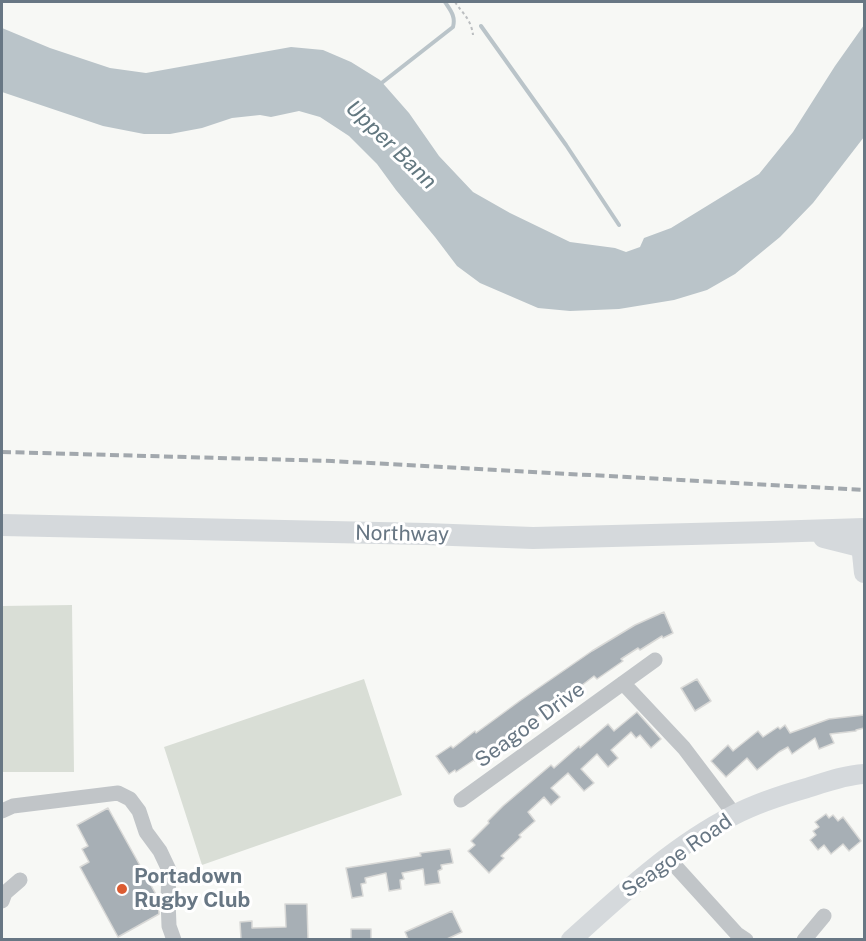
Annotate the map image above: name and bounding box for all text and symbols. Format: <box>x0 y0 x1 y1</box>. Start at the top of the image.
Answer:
water label: Upper Bann <box>340 95 442 195</box>
street label: Northway <box>355 521 449 547</box>
street label: Seagoe Drive <box>470 677 590 773</box>
street label: Seagoe Road <box>617 809 737 903</box>
place label: Portadown Rugby Club <box>134 864 250 914</box>
marker: Portadown Rugby Club <box>115 882 129 896</box>

